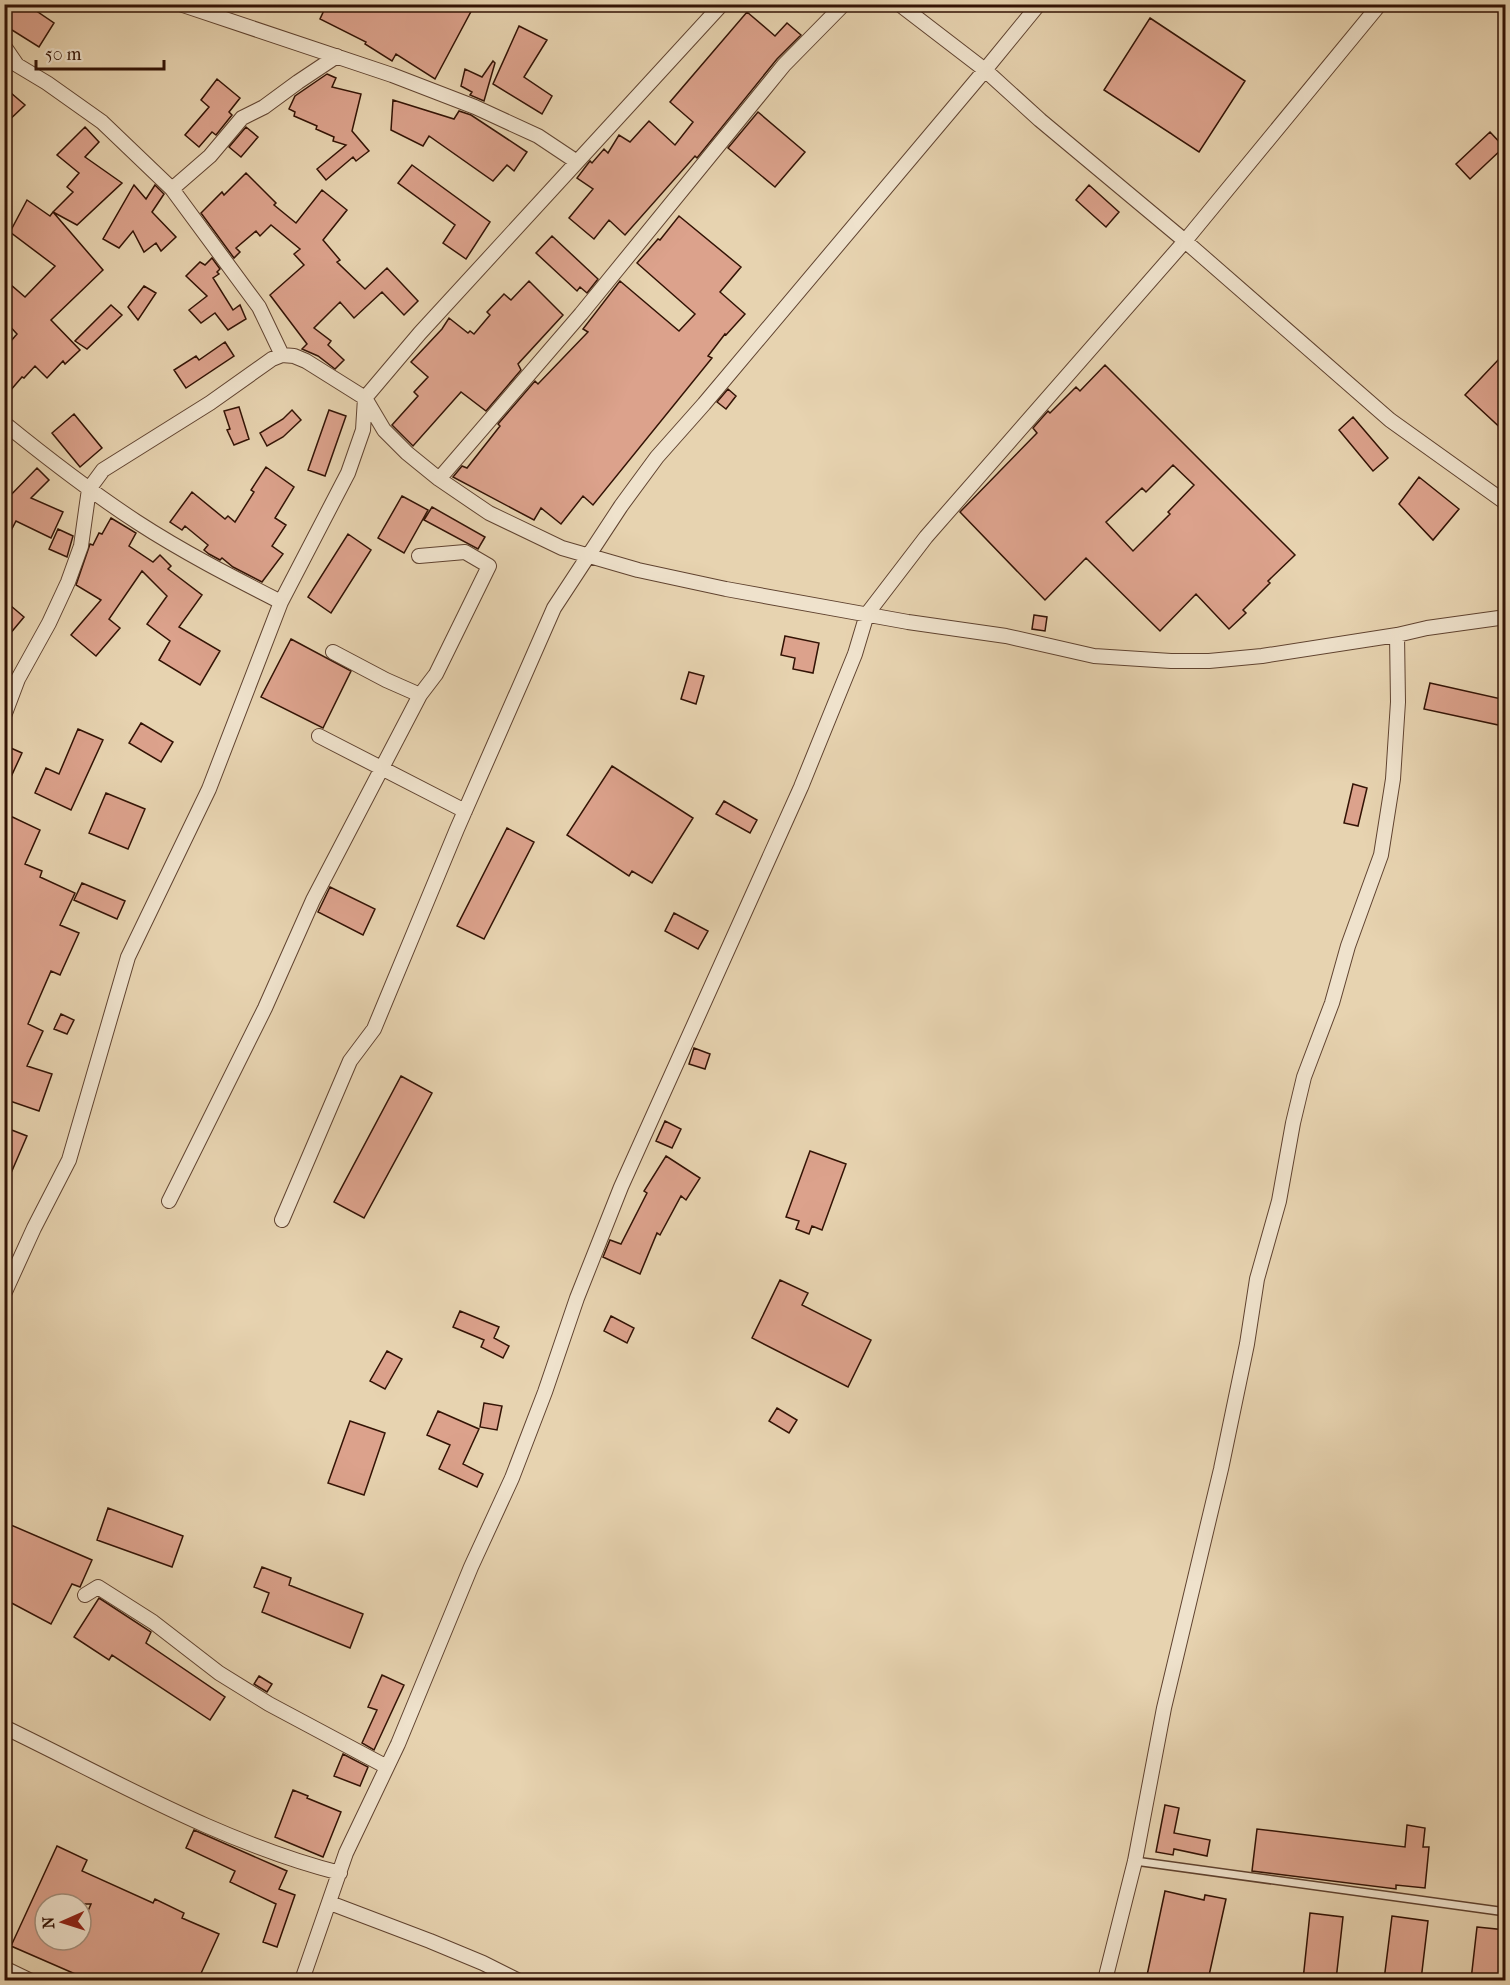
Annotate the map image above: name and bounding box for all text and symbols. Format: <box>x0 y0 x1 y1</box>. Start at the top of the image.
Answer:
scale bar <box>36 33 164 71</box>
text: 50 m <box>45 44 82 65</box>
north arrow <box>33 1892 93 1952</box>
text: N <box>39 1915 58 1929</box>

